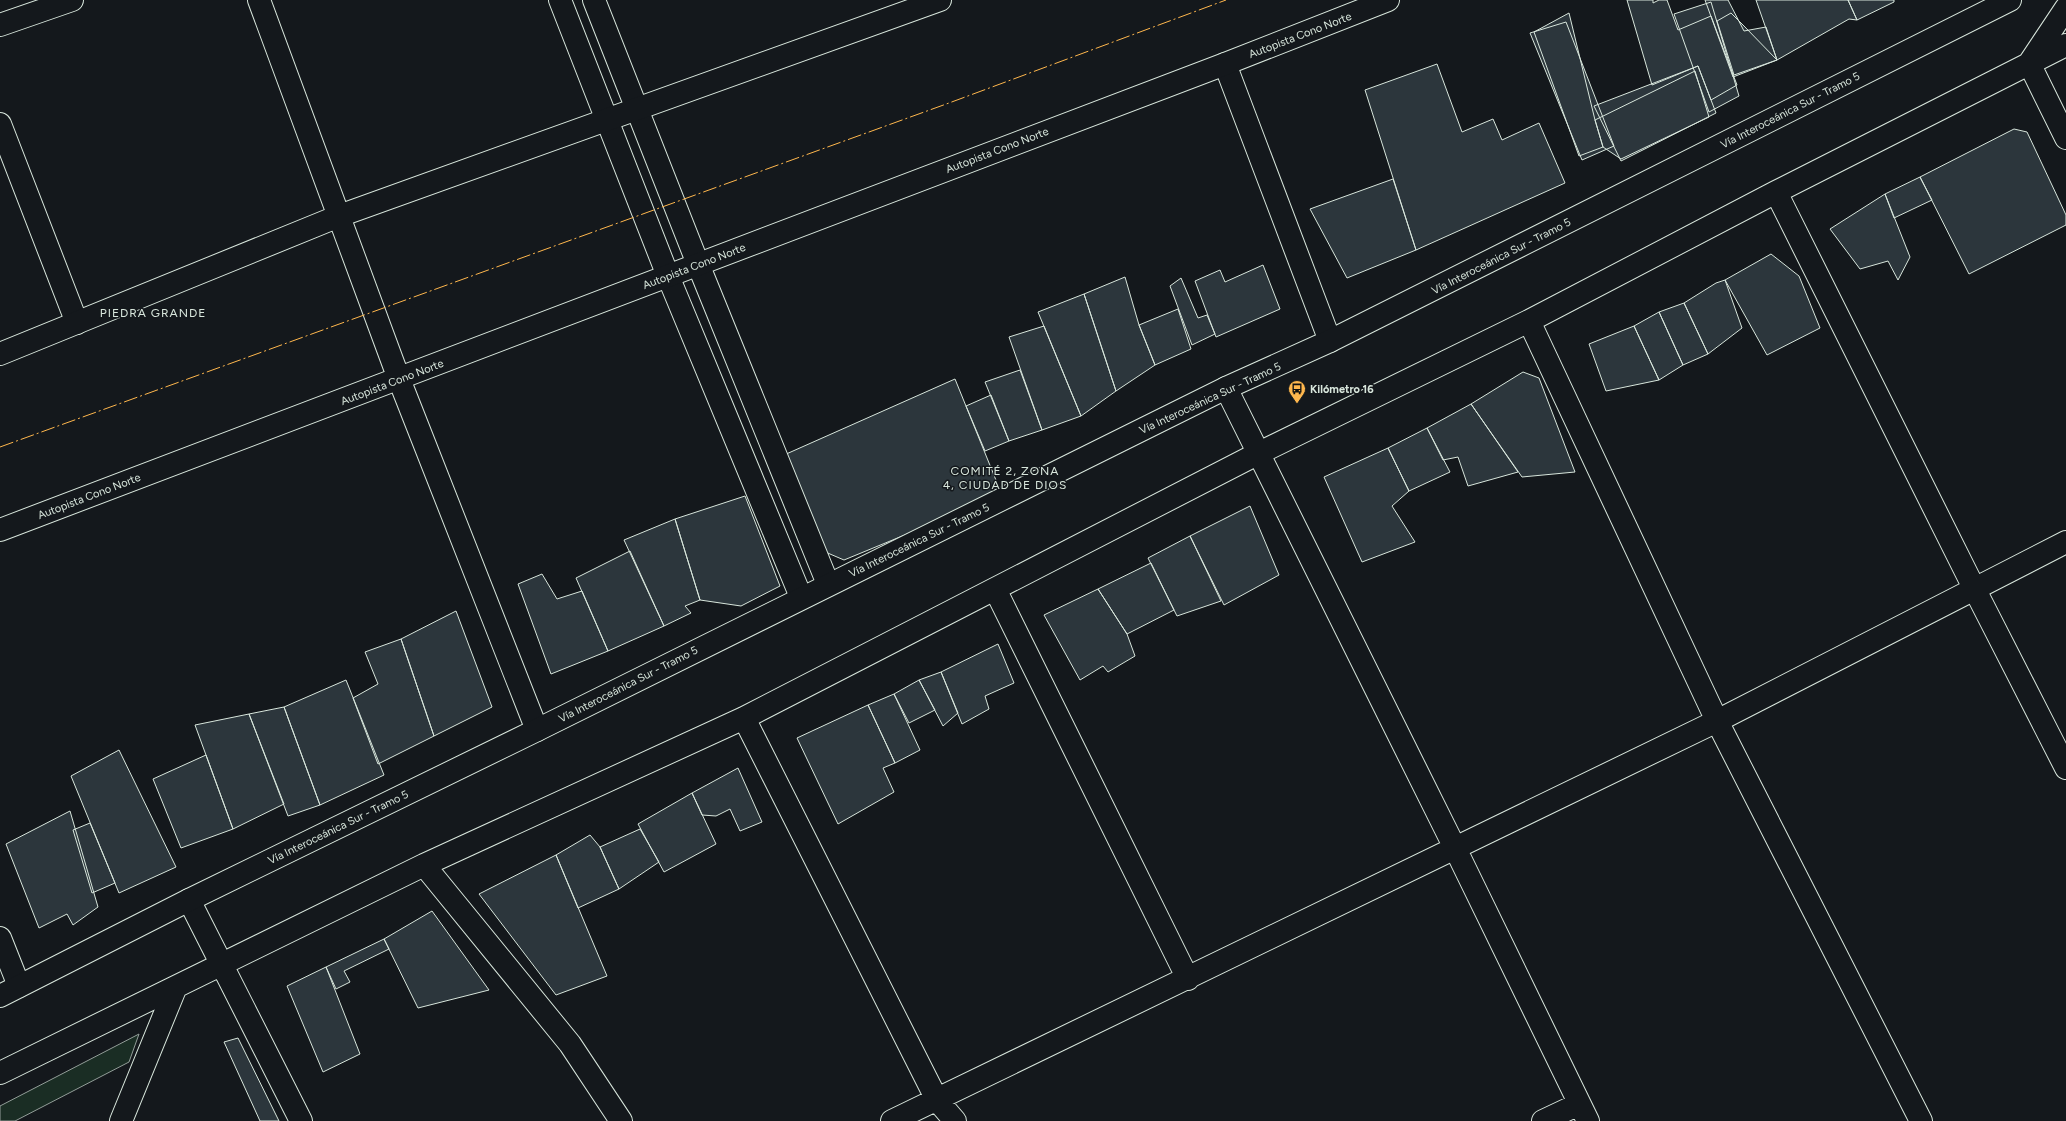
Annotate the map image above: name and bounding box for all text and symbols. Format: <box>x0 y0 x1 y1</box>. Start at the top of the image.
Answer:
street label: Autopista Cono Norte <box>1247 10 1353 61</box>
street label: Vía Interoceánica Sur - Tramo 5 <box>1718 70 1862 151</box>
street label: Autopista Cono Norte <box>944 125 1050 176</box>
street label: Vía Interoceánica Sur - Tramo 5 <box>1429 216 1573 297</box>
street label: Autopista Cono Norte <box>641 241 747 292</box>
district label: PIEDRA GRANDE <box>100 306 206 320</box>
street label: Autopista Cono Norte <box>339 357 445 408</box>
street label: Vía Interoceánica Sur - Tramo 5 <box>1137 360 1283 437</box>
bus stop icon: Kilómetro 16 <box>1287 379 1307 404</box>
place label: Kilómetro 16 <box>1310 383 1374 396</box>
district label: COMITÉ 2, ZONA 4, CIUDAD DE DIOS <box>943 464 1067 492</box>
street label: Autopista Cono Norte <box>36 471 142 522</box>
street label: Vía Interoceánica Sur - Tramo 5 <box>847 501 992 580</box>
street label: Vía Interoceánica Sur - Tramo 5 <box>556 644 700 725</box>
street label: Vía Interoceánica Sur - Tramo 5 <box>266 788 411 867</box>

